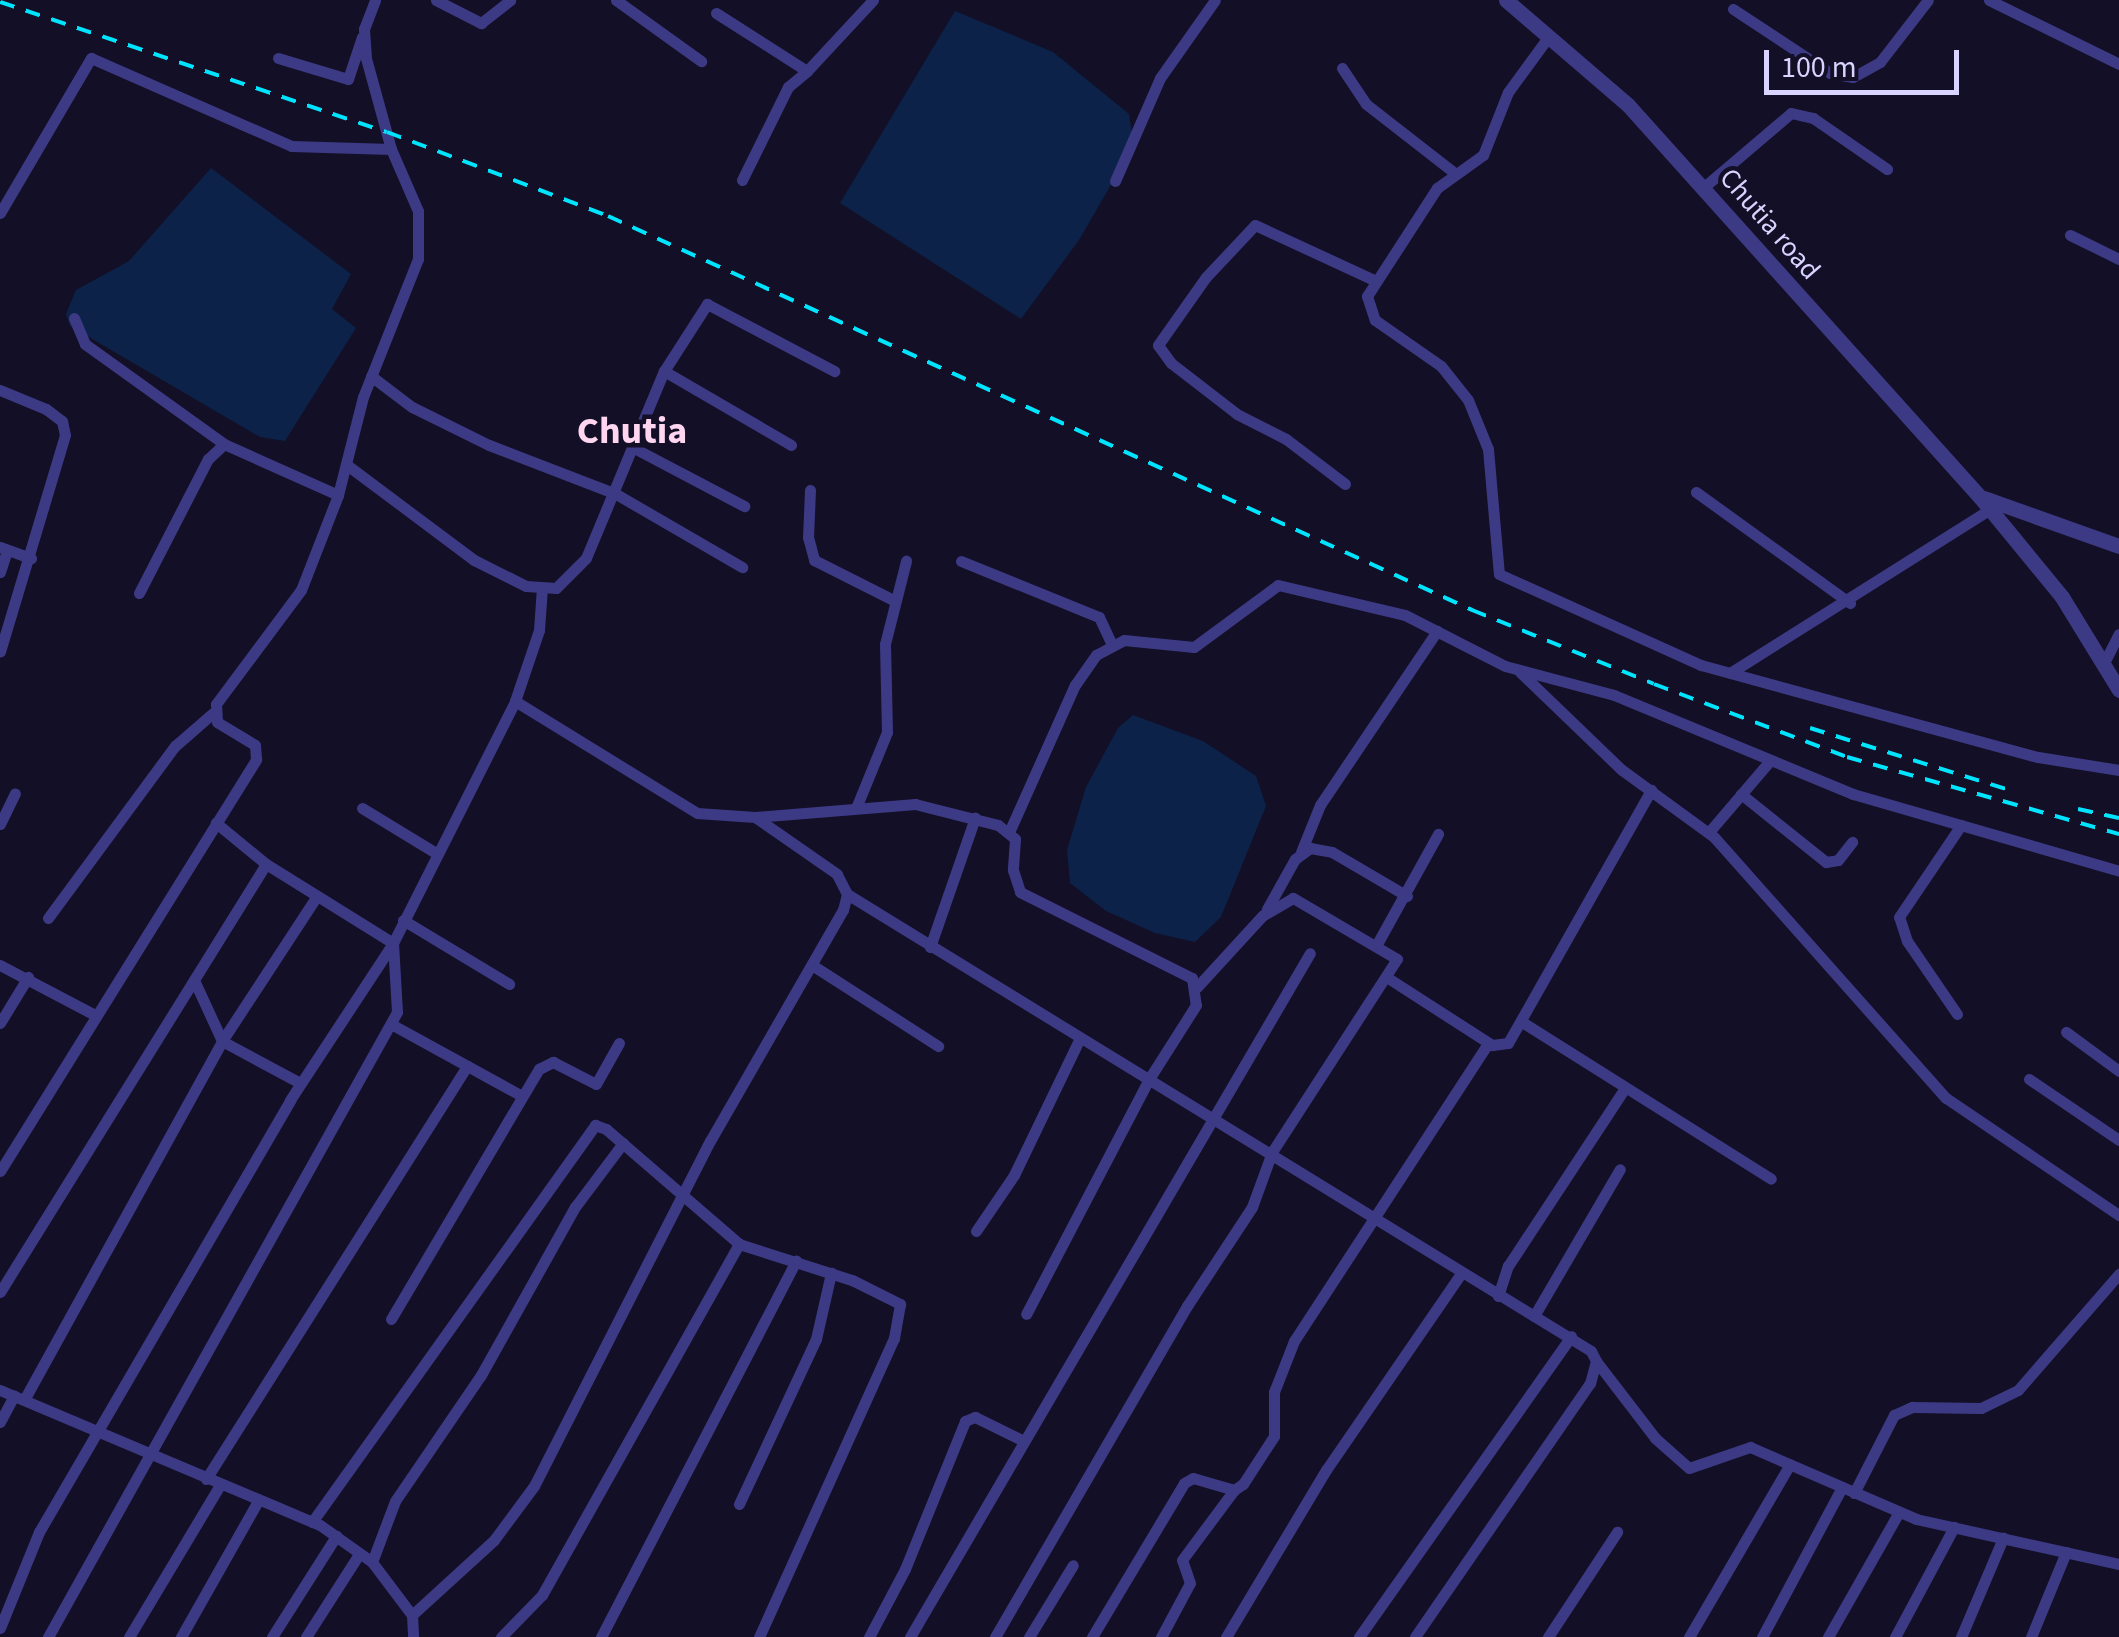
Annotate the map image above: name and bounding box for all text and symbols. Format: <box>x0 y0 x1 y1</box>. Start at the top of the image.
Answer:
scale bar <box>1769 30 1964 92</box>
text: 100 m <box>1781 46 1857 89</box>
street label: Chutia road <box>1713 162 1827 286</box>
district label: Chutia <box>577 409 687 455</box>

